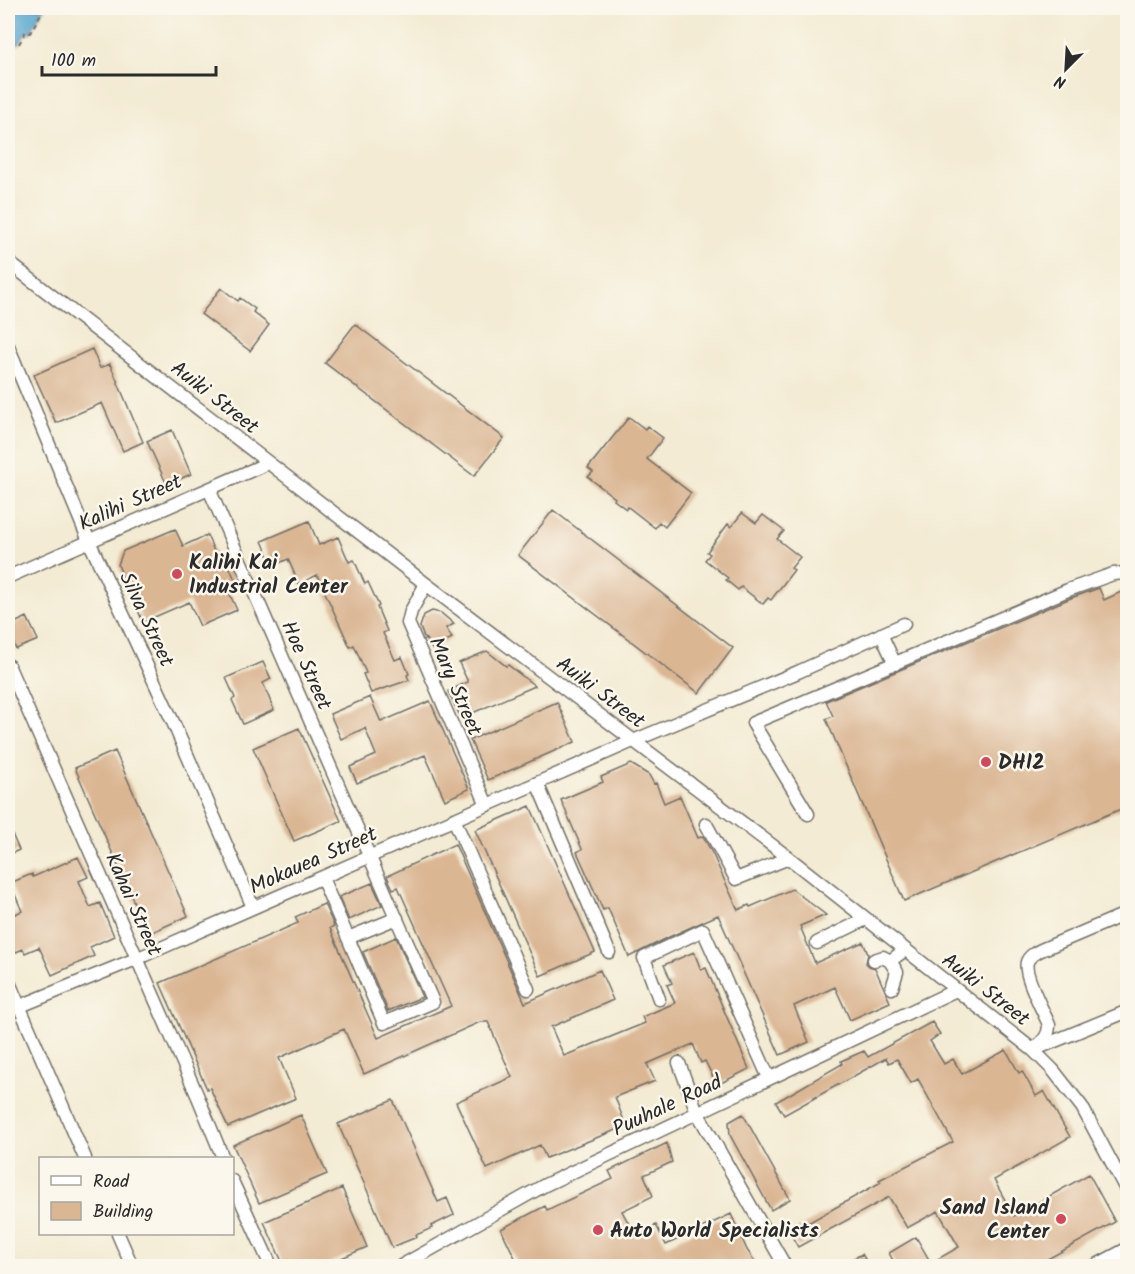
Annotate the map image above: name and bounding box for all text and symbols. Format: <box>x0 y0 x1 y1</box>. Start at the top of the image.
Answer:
scale bar <box>42 39 216 77</box>
north arrow <box>1036 39 1096 99</box>
text: 100 m <box>51 47 96 76</box>
text: N <box>1051 68 1070 95</box>
street label: Auiki Street <box>163 353 266 444</box>
street label: Kalihi Street <box>73 466 189 541</box>
place label: Kalihi Kai Industrial Center <box>189 547 349 604</box>
street label: Silva Street <box>109 567 182 673</box>
marker: Kalihi Kai Industrial Center <box>170 567 184 581</box>
street label: Hoe Street <box>271 616 340 716</box>
street label: Mary Street <box>419 632 491 742</box>
street label: Auiki Street <box>548 649 652 738</box>
place label: DHI2 <box>998 747 1044 780</box>
marker: DHI2 <box>979 755 993 769</box>
street label: Mokauea Street <box>244 818 384 904</box>
street label: Kahai Street <box>95 848 170 962</box>
street label: Auiki Street <box>934 945 1037 1036</box>
street label: Puuhale Road <box>607 1066 728 1146</box>
legend <box>39 1157 234 1235</box>
text: Road <box>93 1168 130 1197</box>
place label: Sand Island Center <box>940 1192 1050 1249</box>
text: Building <box>93 1198 153 1227</box>
marker: Sand Island Center <box>1054 1212 1068 1226</box>
place label: Auto World Specialists <box>610 1215 819 1248</box>
marker: Auto World Specialists <box>591 1223 605 1237</box>

